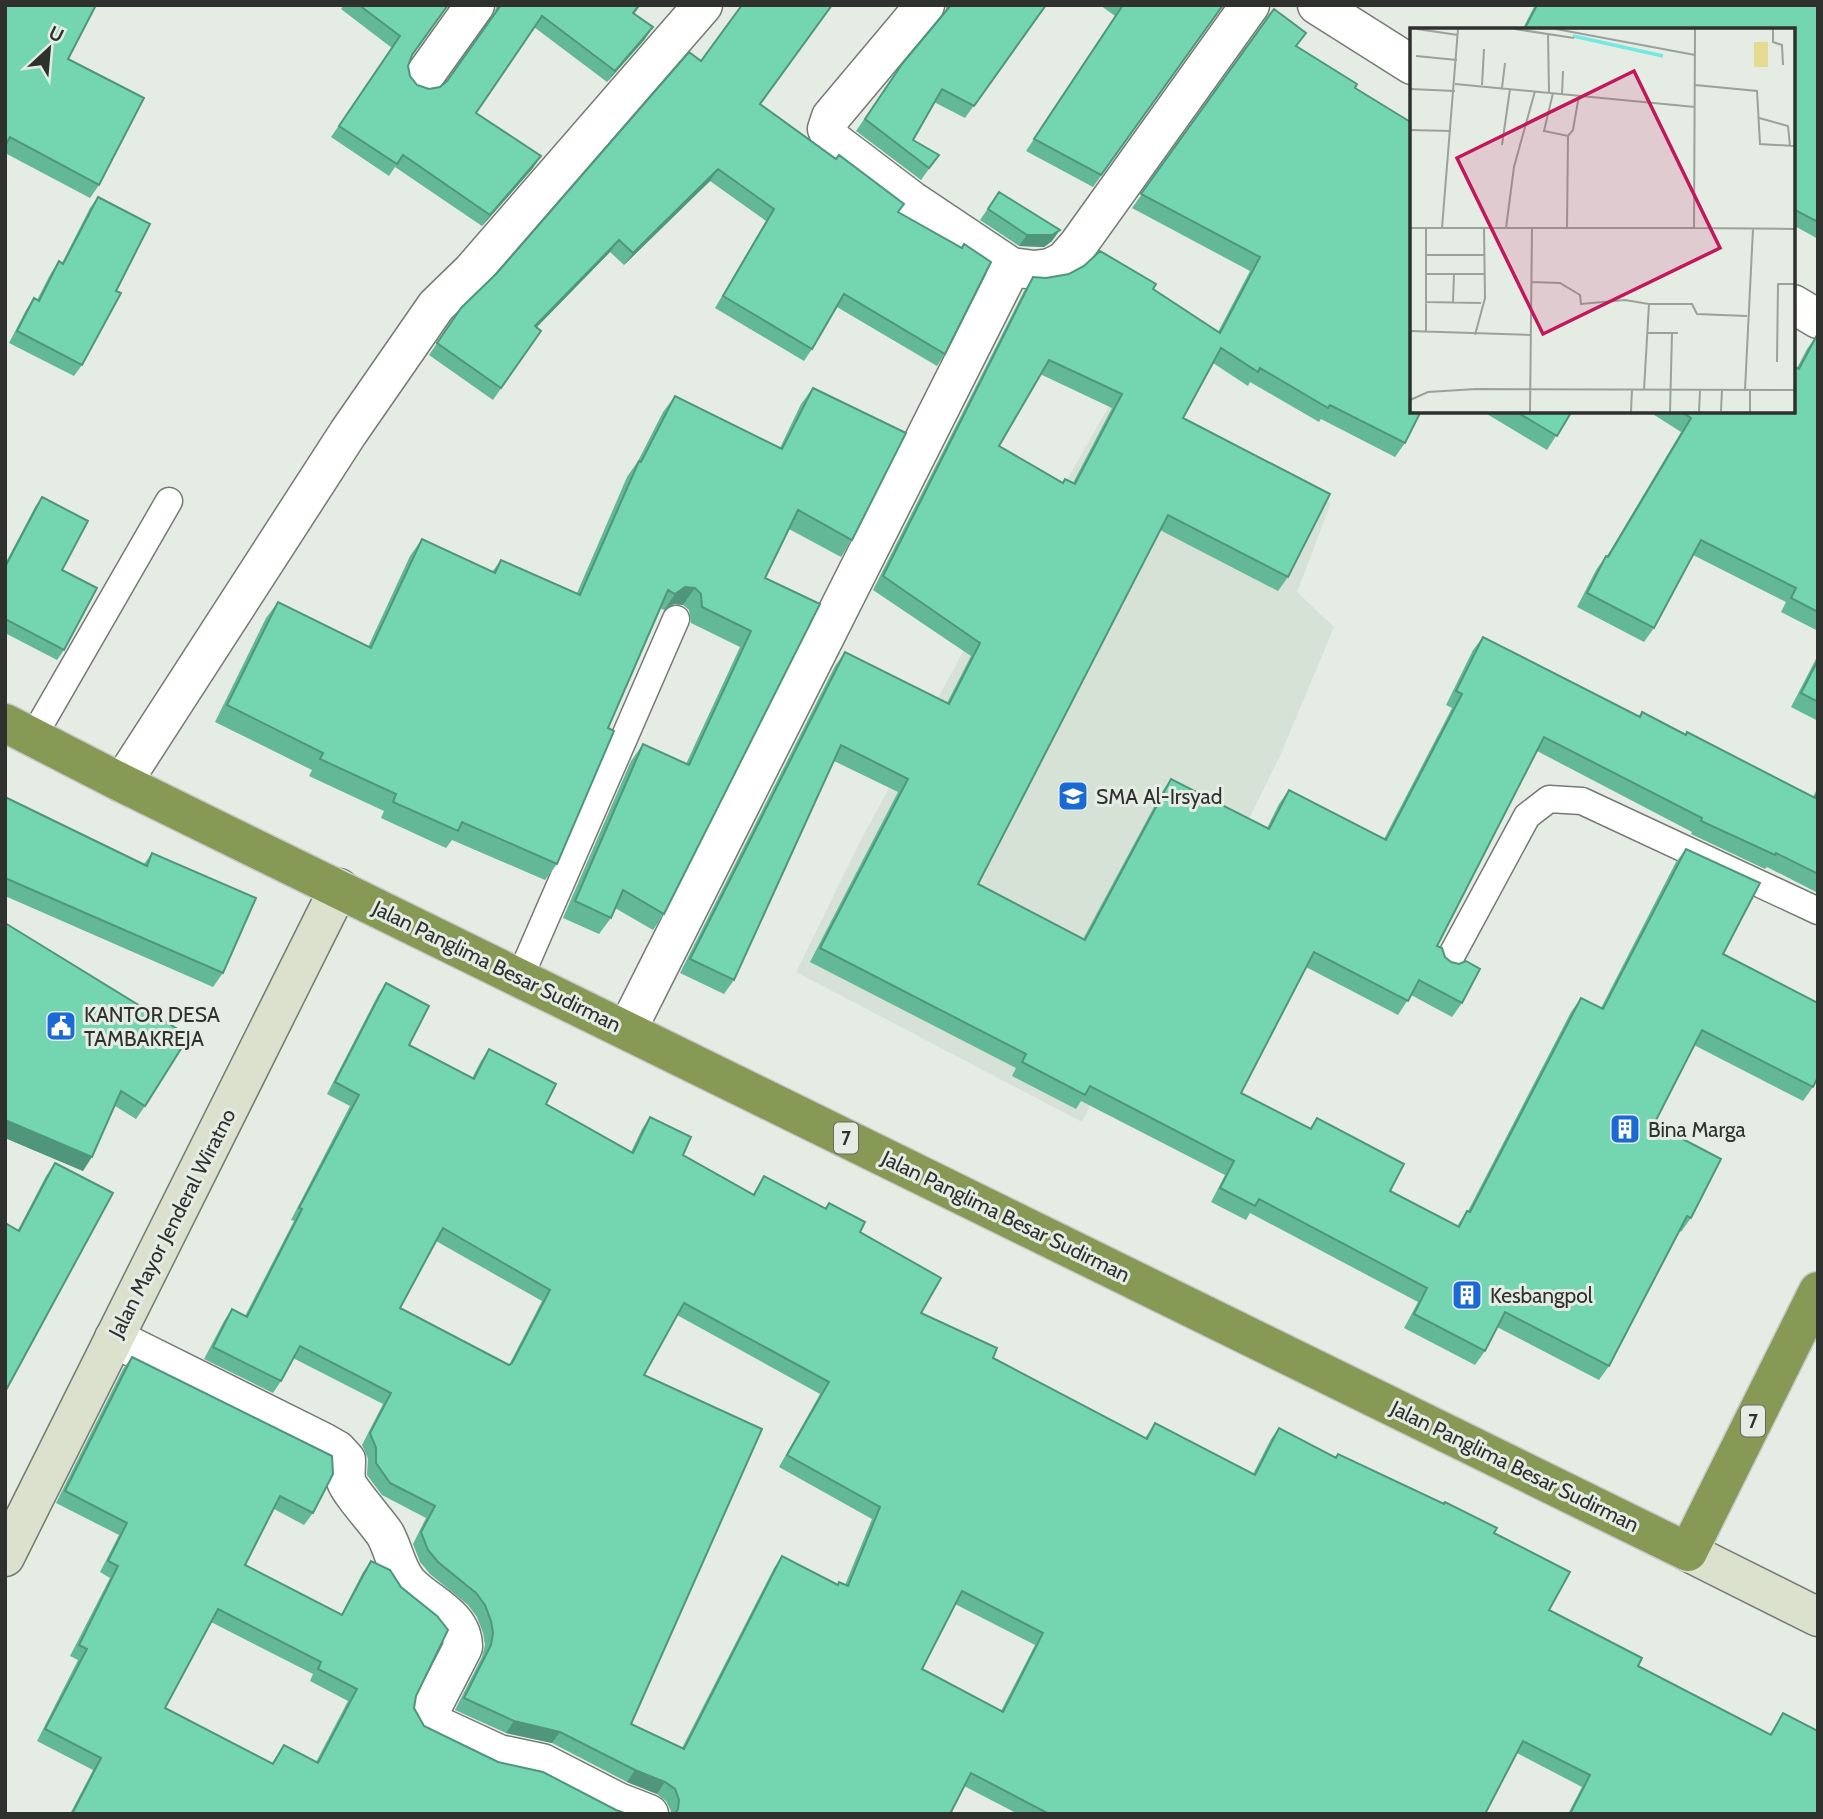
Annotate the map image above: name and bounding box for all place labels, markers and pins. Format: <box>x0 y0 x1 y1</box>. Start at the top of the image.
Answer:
school or university icon: SMA Al-Irsyad <box>1056 779 1090 813</box>
place label: SMA Al-Irsyad <box>1096 784 1222 809</box>
place label: KANTOR DESA TAMBAKREJA <box>84 1002 220 1051</box>
public building icon: KANTOR DESA TAMBAKREJA <box>44 1009 78 1043</box>
building icon: Bina Marga <box>1608 1112 1642 1146</box>
place label: Bina Marga <box>1648 1117 1745 1142</box>
building icon: Kesbangpol <box>1450 1278 1484 1312</box>
place label: Kesbangpol <box>1490 1283 1593 1308</box>

